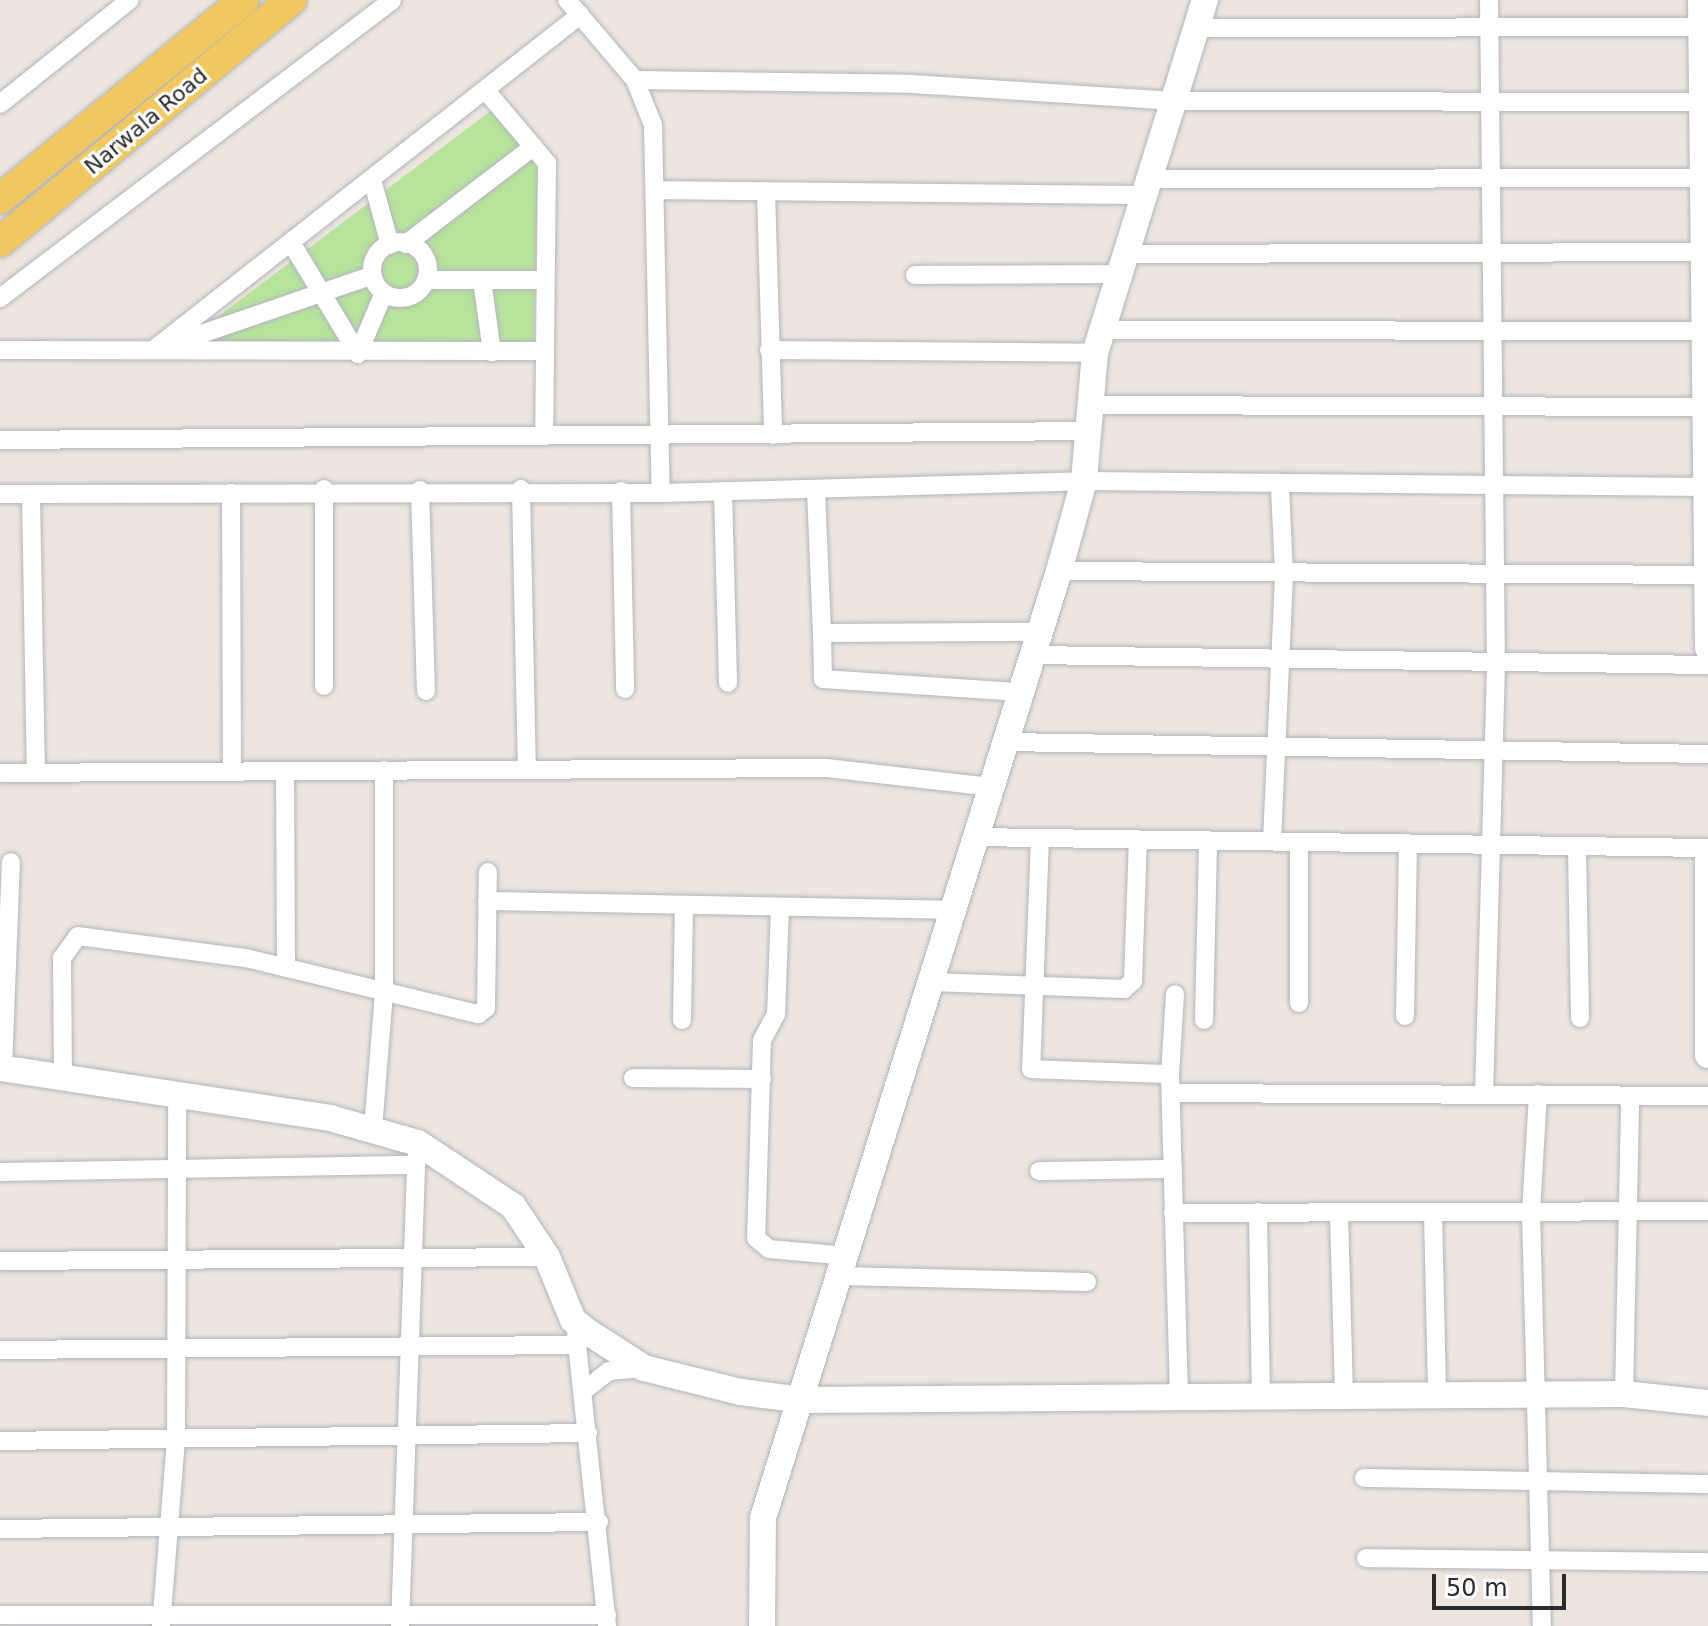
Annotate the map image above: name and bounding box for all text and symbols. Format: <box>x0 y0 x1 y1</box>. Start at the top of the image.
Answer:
street label: Narwala Road <box>79 62 213 180</box>
scale bar <box>1436 1558 1570 1608</box>
text: 50 m <box>1446 1574 1508 1602</box>

